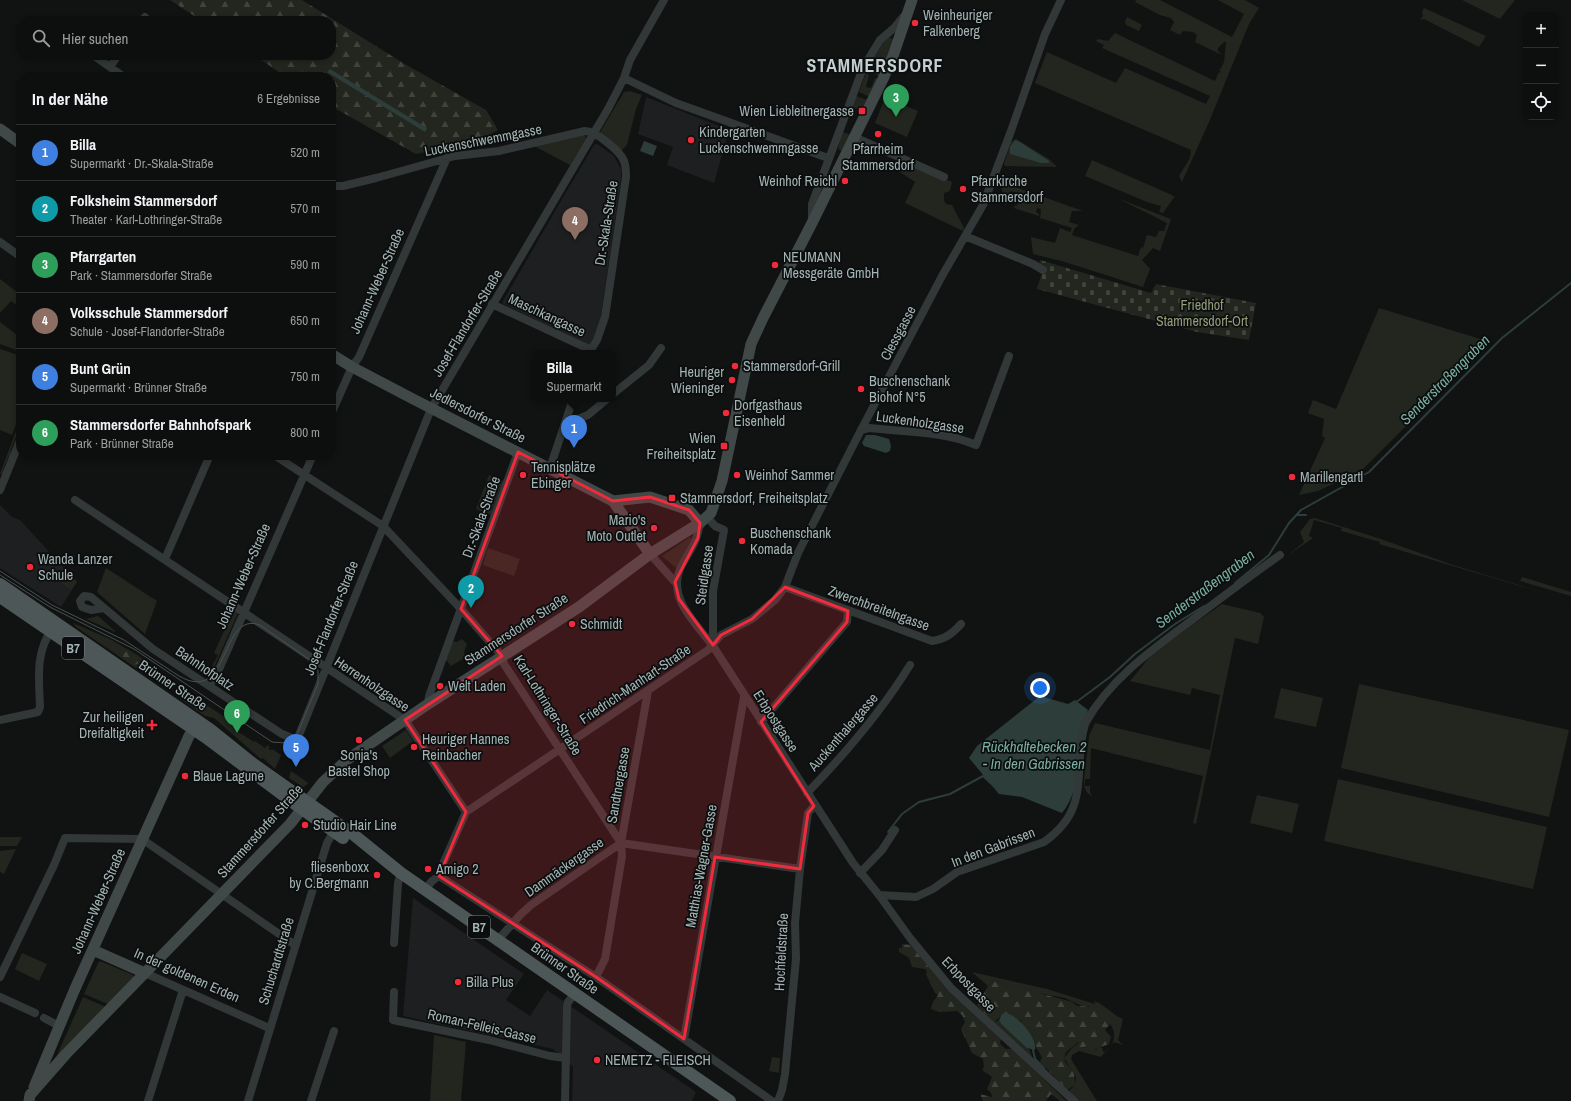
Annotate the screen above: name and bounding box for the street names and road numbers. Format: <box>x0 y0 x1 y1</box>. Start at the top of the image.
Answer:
street label: Luckenschwemmgasse <box>423 120 543 160</box>
street label: Dr.-Skala-Straße <box>590 179 622 267</box>
street label: Johann-Weber-Straße <box>346 226 408 336</box>
street label: Josef-Flandorfer-Straße <box>428 266 506 380</box>
street label: Maschkangasse <box>506 289 588 341</box>
street label: Clessgasse <box>876 303 920 363</box>
street label: Jedlersdorfer Straße <box>427 383 529 447</box>
street label: Luckenholzgasse <box>875 407 965 437</box>
street label: Dr.-Skala-Straße <box>458 474 504 560</box>
street label: Johann-Weber-Straße <box>212 521 274 631</box>
street label: Steidlgasse <box>691 544 717 606</box>
street label: Josef-Flandorfer-Straße <box>300 558 362 678</box>
street label: Zwerchbreitelngasse <box>826 581 932 635</box>
street label: Stammersdorfer Straße <box>461 589 571 669</box>
road number: B7 <box>62 637 84 659</box>
street label: Friedrich-Manhart-Straße <box>576 640 694 728</box>
street label: Bahnhofplatz <box>172 642 238 694</box>
street label: Herrenholzgasse <box>331 652 413 716</box>
street label: Karl-Lothringer-Straße <box>510 652 586 758</box>
street label: Brünner Straße <box>135 656 211 714</box>
street label: Erbpostgasse <box>749 687 803 755</box>
street label: Auckenthalergasse <box>804 689 882 776</box>
street label: Sandtnergasse <box>602 745 634 825</box>
street label: Stammersdorfer Straße <box>213 780 307 882</box>
street label: Matthias-Wagner-Gasse <box>681 803 721 929</box>
street label: In den Gabrissen <box>949 823 1037 871</box>
street label: Dammäckergasse <box>521 833 607 901</box>
street label: Johann-Weber-Straße <box>67 846 129 956</box>
street label: Hochfeldstraße <box>770 913 792 991</box>
street label: Schuchardtstraße <box>254 915 298 1007</box>
road number: B7 <box>468 916 490 938</box>
street label: Brünner Straße <box>528 938 602 998</box>
street label: In der goldenen Erden <box>131 944 243 1006</box>
street label: Erbpostgasse <box>938 952 1000 1016</box>
street label: Roman-Felleis-Gasse <box>426 1005 538 1047</box>

